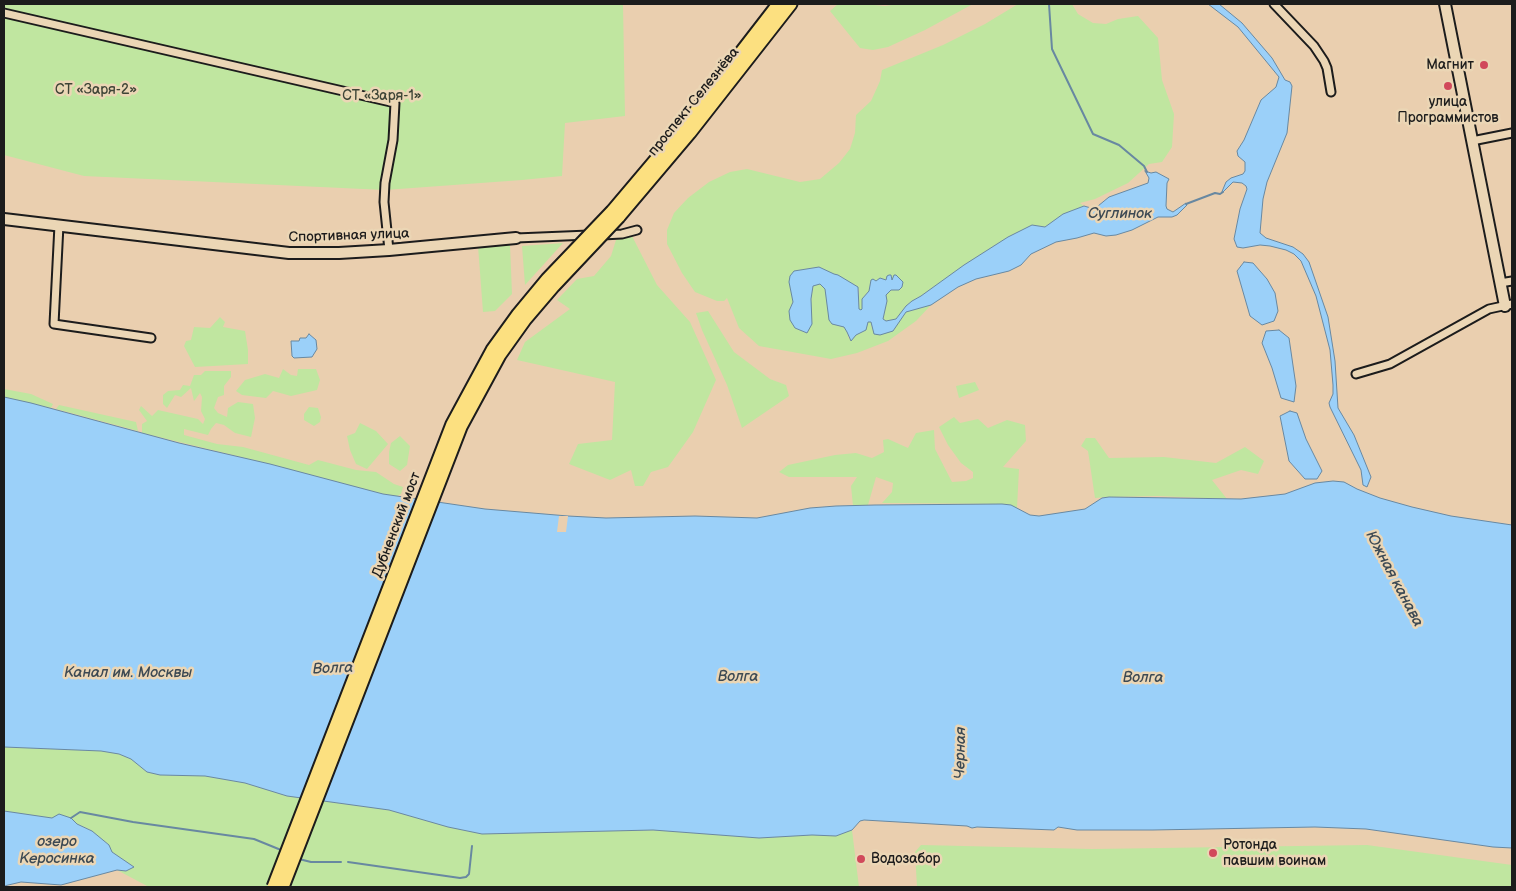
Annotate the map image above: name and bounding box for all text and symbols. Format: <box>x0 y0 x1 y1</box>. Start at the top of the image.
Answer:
street label: проспект Селезнёва <box>645 44 743 160</box>
place label: Магнит <box>1426 57 1474 73</box>
marker: Магнит <box>1478 59 1490 71</box>
marker: улица Программистов <box>1442 80 1454 92</box>
park label: СТ «Заря-2» <box>55 82 137 98</box>
park label: СТ «Заря-1» <box>342 88 422 104</box>
place label: улица Программистов <box>1397 94 1499 126</box>
water label: Суглинок <box>1088 205 1152 223</box>
street label: Спортивная улица <box>288 226 410 246</box>
street label: Дубненский мост <box>369 470 425 580</box>
water label: Южная канава <box>1361 528 1427 630</box>
water label: Волга <box>312 659 354 679</box>
water label: Канал им. Москвы <box>64 664 192 682</box>
water label: Волга <box>718 668 758 686</box>
water label: Волга <box>1123 669 1163 687</box>
water label: Черная <box>952 727 970 779</box>
water label: озеро Керосинка <box>19 833 95 868</box>
place label: Ротонда павшим воинам <box>1223 837 1326 870</box>
marker: Ротонда павшим воинам <box>1207 847 1219 859</box>
place label: Водозабор <box>871 851 940 867</box>
marker: Водозабор <box>855 853 867 865</box>

